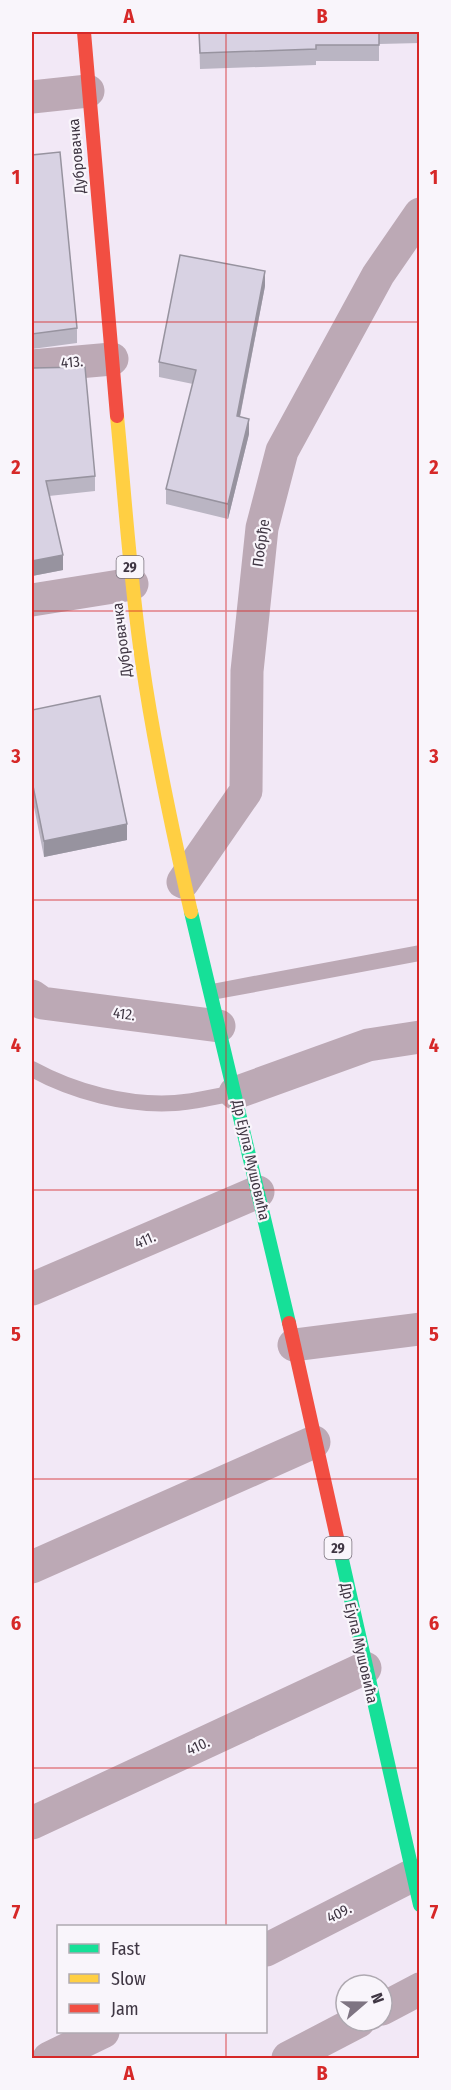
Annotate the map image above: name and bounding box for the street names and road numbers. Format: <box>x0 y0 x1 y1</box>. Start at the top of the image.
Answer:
street label: Дубровачка <box>65 118 89 195</box>
street label: 413. <box>60 352 84 372</box>
street label: Побрђе <box>249 518 273 568</box>
road number: 29 <box>116 556 144 578</box>
street label: Дубровачка <box>108 602 136 679</box>
street label: 412. <box>112 1004 136 1024</box>
street label: Др Ејупа Мушовића <box>228 1097 274 1222</box>
street label: 411. <box>132 1228 158 1252</box>
road number: 29 <box>324 1537 352 1559</box>
street label: Др Ејупа Мушовића <box>336 1580 382 1705</box>
street label: 410. <box>184 1733 212 1759</box>
street label: 409. <box>324 1899 354 1927</box>

